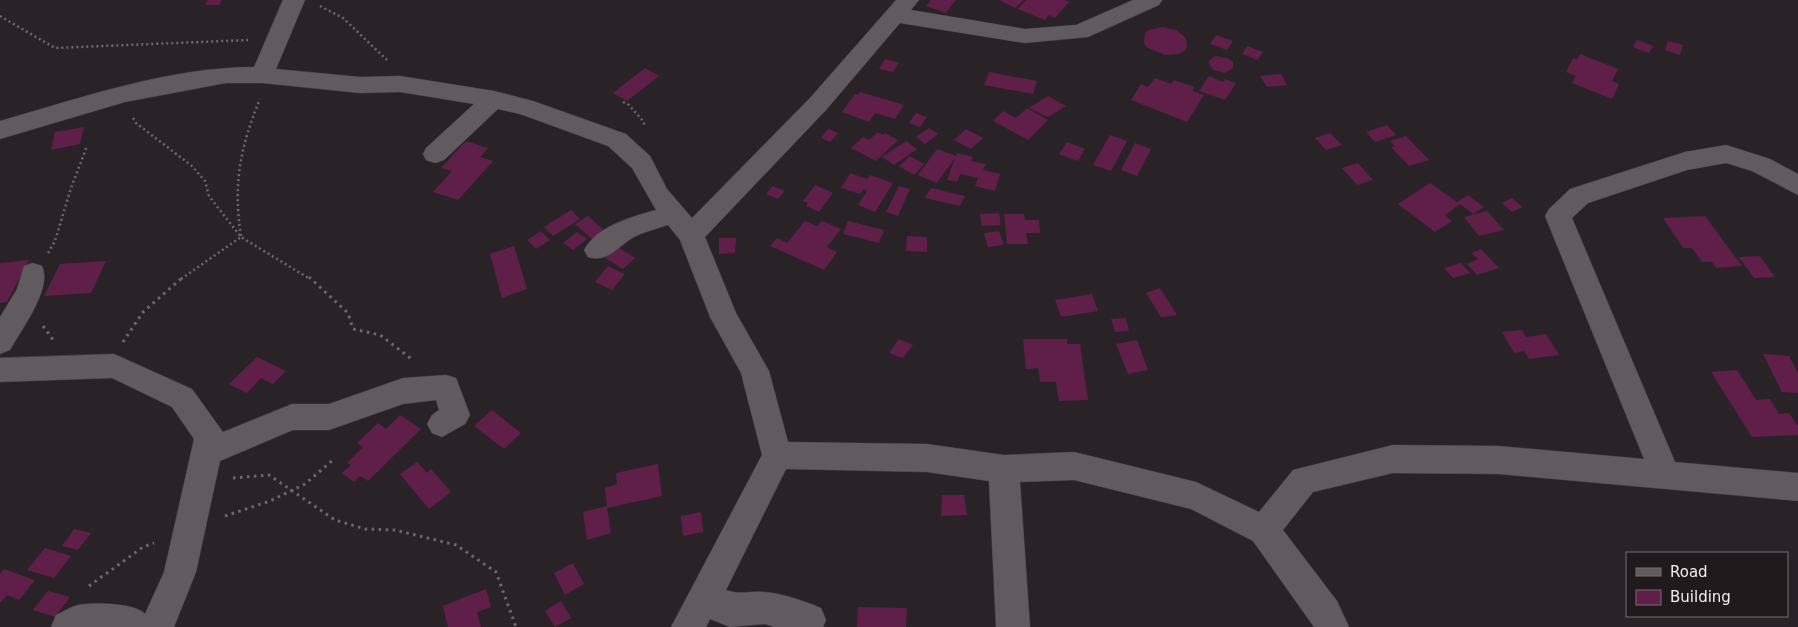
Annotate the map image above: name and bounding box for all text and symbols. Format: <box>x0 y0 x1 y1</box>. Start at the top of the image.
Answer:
legend <box>1626 552 1788 617</box>
text: Road <box>1670 563 1708 581</box>
text: Building <box>1670 588 1731 606</box>

